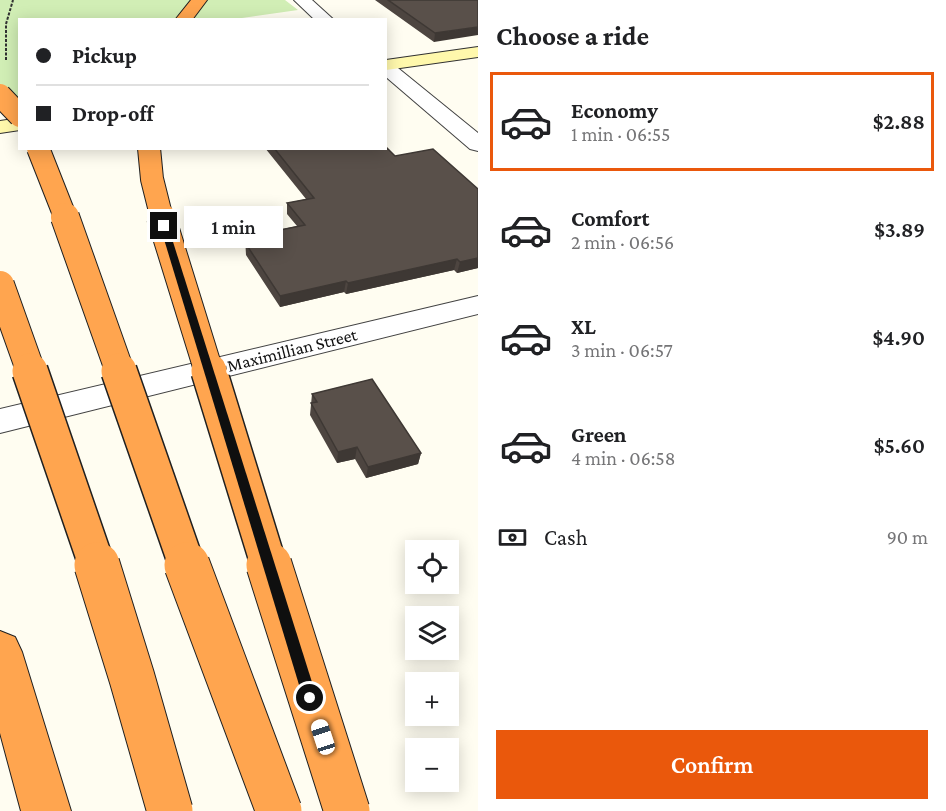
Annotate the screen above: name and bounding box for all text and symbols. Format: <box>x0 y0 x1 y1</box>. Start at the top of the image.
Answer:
text: Choose a ride <box>496 21 649 51</box>
text: Pickup <box>72 43 137 68</box>
icon: car <box>499 95 553 149</box>
text: Economy <box>571 98 658 123</box>
text: Drop-off <box>72 101 154 126</box>
text: $2.88 <box>873 109 925 134</box>
text: 1 min · 06:55 <box>571 123 670 145</box>
icon: car <box>499 203 553 257</box>
callout: 1 min <box>185 205 284 247</box>
text: Comfort <box>571 206 649 231</box>
route end <box>150 212 177 239</box>
text: 1 min <box>211 216 256 238</box>
text: $3.89 <box>874 217 925 242</box>
text: 2 min · 06:56 <box>571 231 674 253</box>
icon: car <box>499 311 553 365</box>
text: XL <box>571 314 596 339</box>
street label: Maximillian Street <box>225 324 360 376</box>
text: $4.90 <box>872 325 925 350</box>
text: 3 min · 06:57 <box>571 339 673 361</box>
icon: car <box>499 419 553 473</box>
text: Green <box>571 422 627 447</box>
text: $5.60 <box>874 433 925 458</box>
text: 4 min · 06:58 <box>571 447 676 469</box>
icon: cash <box>496 521 529 554</box>
text: Cash <box>544 525 588 550</box>
text: 90 m <box>887 526 928 548</box>
map controls <box>405 540 459 792</box>
button: locate <box>405 540 459 594</box>
button: layers <box>405 606 459 660</box>
button: + <box>405 672 459 726</box>
route start <box>296 684 323 711</box>
car <box>309 717 337 757</box>
button: Confirm <box>496 730 928 799</box>
button: − <box>405 738 459 792</box>

